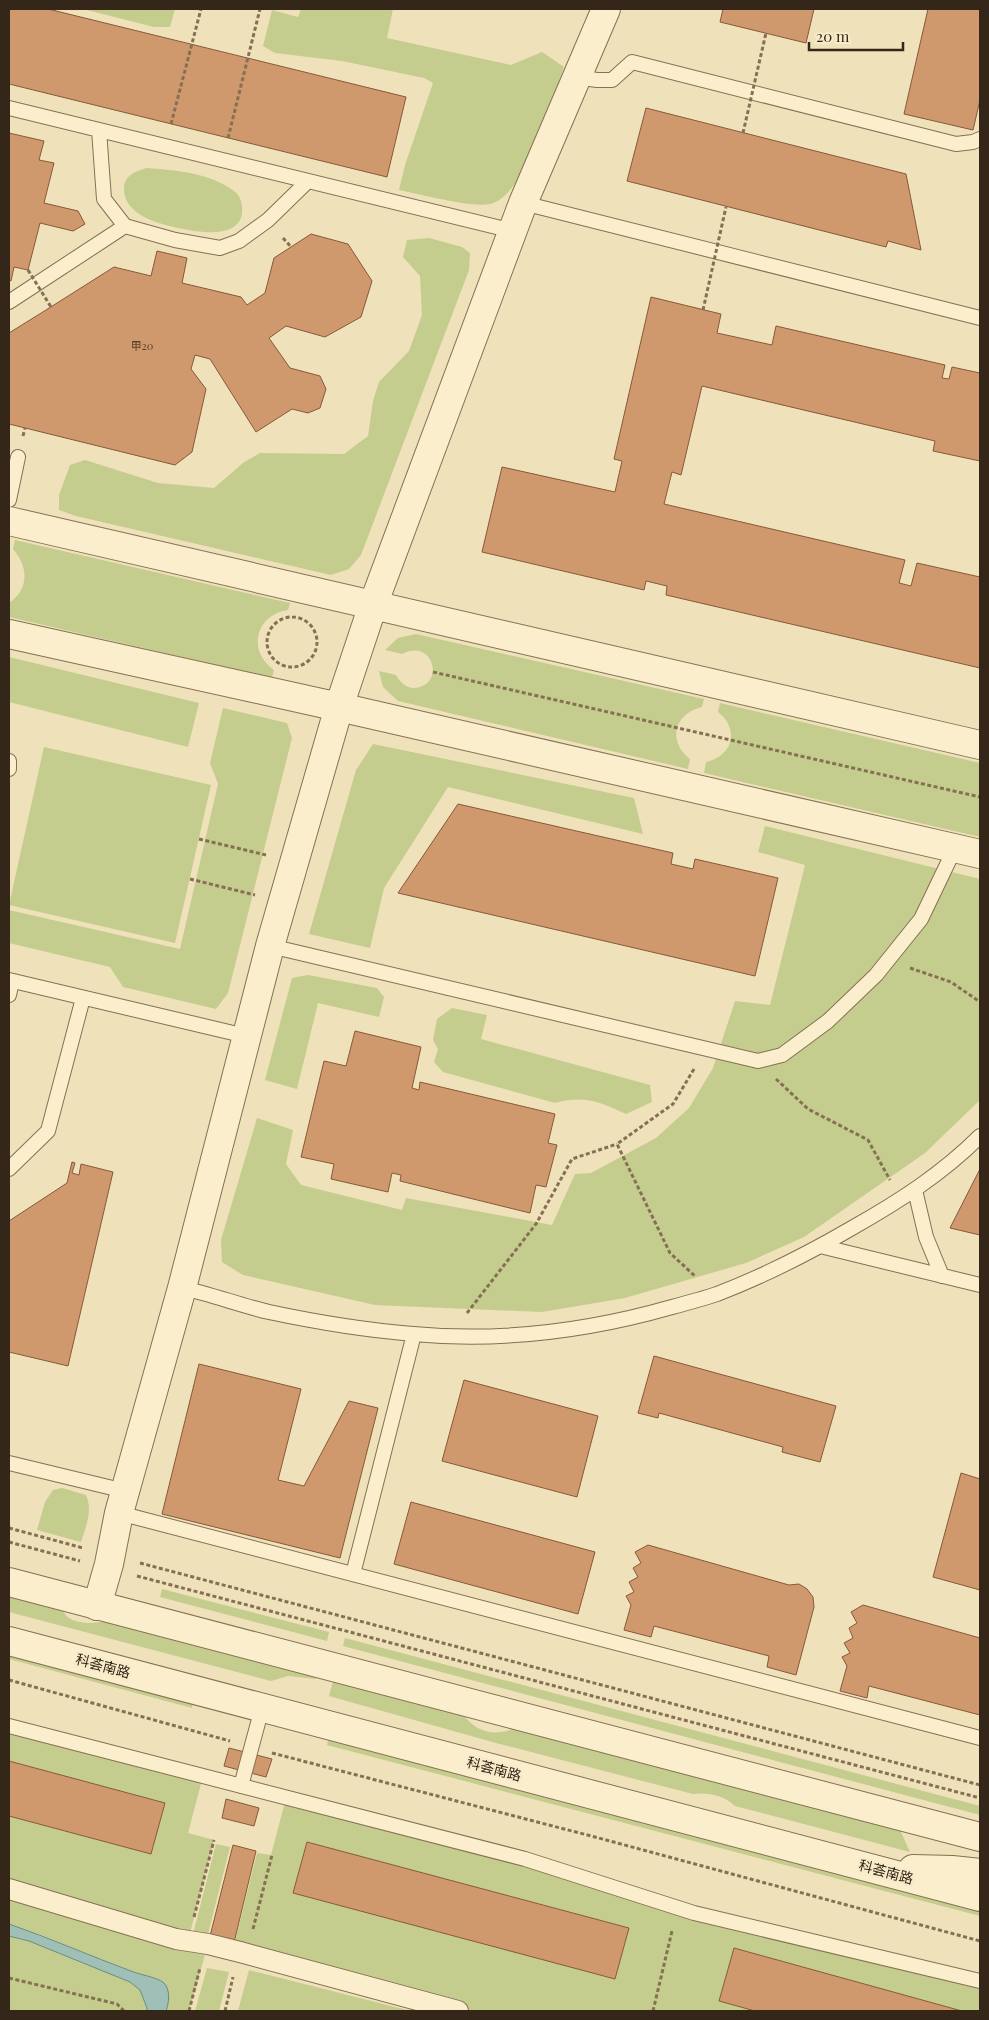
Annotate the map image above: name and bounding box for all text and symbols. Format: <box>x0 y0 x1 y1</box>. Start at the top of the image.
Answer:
scale bar <box>809 20 903 52</box>
text: 20 m <box>816 26 850 46</box>
house number: 甲20 <box>131 338 154 353</box>
street label: 科荟南路 <box>74 1649 133 1682</box>
street label: 科荟南路 <box>465 1752 524 1785</box>
street label: 科荟南路 <box>857 1855 916 1888</box>

